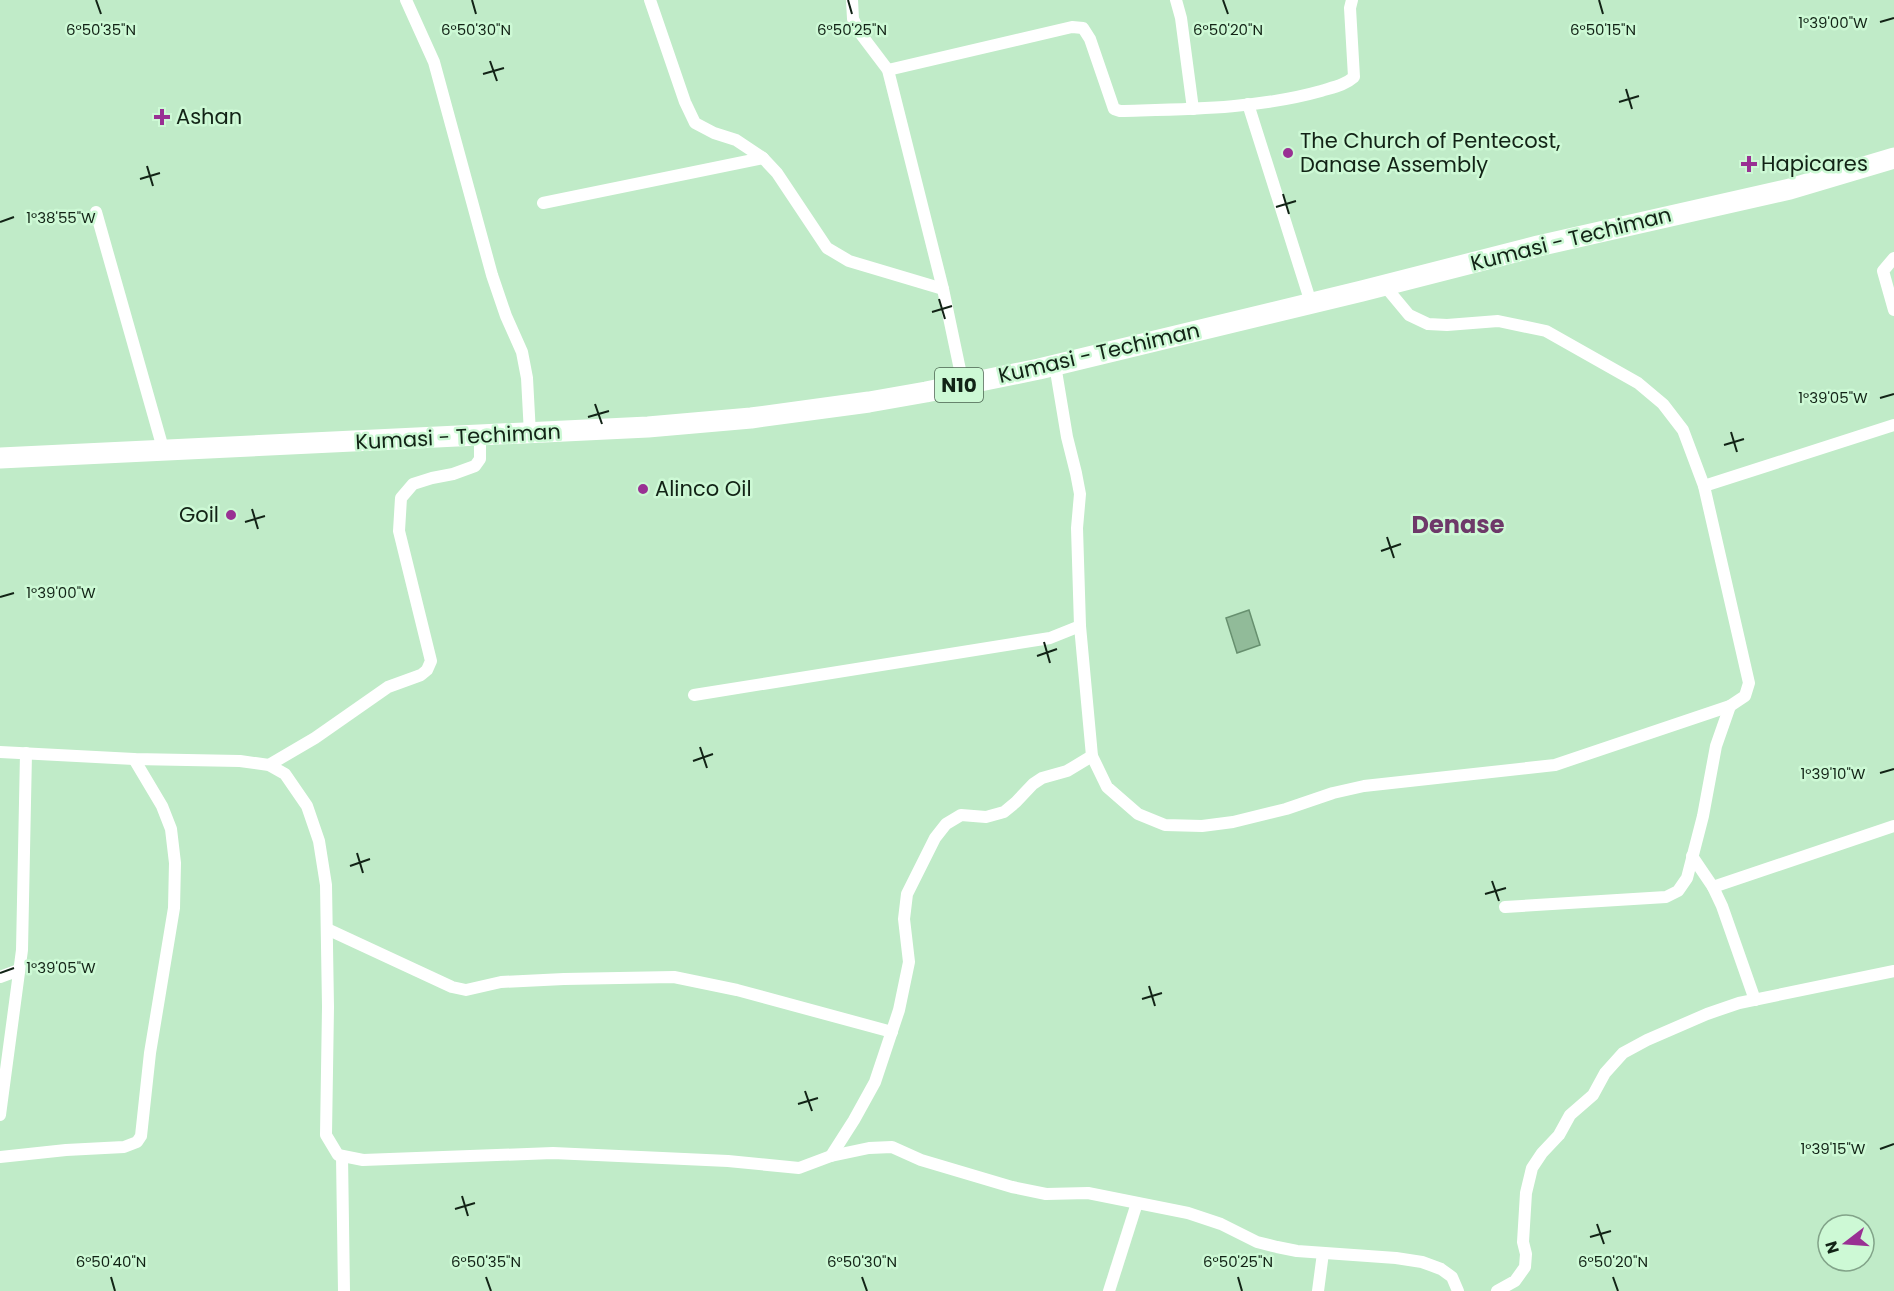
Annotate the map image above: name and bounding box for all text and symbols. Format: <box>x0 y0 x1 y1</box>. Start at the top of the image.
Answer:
text: 1°39'00"W <box>1798 12 1868 33</box>
text: 6°50'35"N <box>66 19 136 40</box>
text: 6°50'30"N <box>441 19 511 40</box>
text: 6°50'25"N <box>817 19 887 40</box>
text: 6°50'20"N <box>1193 19 1263 40</box>
text: 6°50'15"N <box>1570 19 1636 40</box>
place label: Ashan <box>176 102 242 131</box>
marker: Ashan <box>153 108 171 126</box>
place label: The Church of Pentecost, Danase Assembly <box>1300 126 1560 179</box>
marker: The Church of Pentecost, Danase Assembly <box>1281 146 1295 160</box>
place label: Hapicares <box>1761 149 1868 178</box>
marker: Hapicares <box>1742 157 1756 171</box>
street label: Kumasi - Techiman <box>1468 200 1674 277</box>
text: 1°38'55"W <box>26 207 96 228</box>
street label: Kumasi - Techiman <box>995 315 1202 390</box>
road number: N10 <box>935 368 983 402</box>
text: 1°39'05"W <box>1798 387 1868 408</box>
street label: Kumasi - Techiman <box>354 417 561 456</box>
place label: Alinco Oil <box>655 474 752 503</box>
marker: Alinco Oil <box>636 482 650 496</box>
place label: Goil <box>179 500 219 529</box>
marker: Goil <box>224 508 238 522</box>
district label: Denase <box>1412 508 1505 541</box>
text: 1°39'00"W <box>26 582 96 603</box>
text: 1°39'10"W <box>1801 763 1866 784</box>
text: 1°39'05"W <box>26 957 96 978</box>
text: 1°39'15"W <box>1801 1138 1866 1159</box>
north arrow <box>1816 1213 1876 1273</box>
text: N <box>1819 1238 1845 1256</box>
text: 6°50'40"N <box>76 1251 146 1272</box>
text: 6°50'35"N <box>451 1251 521 1272</box>
text: 6°50'30"N <box>827 1251 897 1272</box>
text: 6°50'25"N <box>1203 1251 1273 1272</box>
text: 6°50'20"N <box>1578 1251 1648 1272</box>

